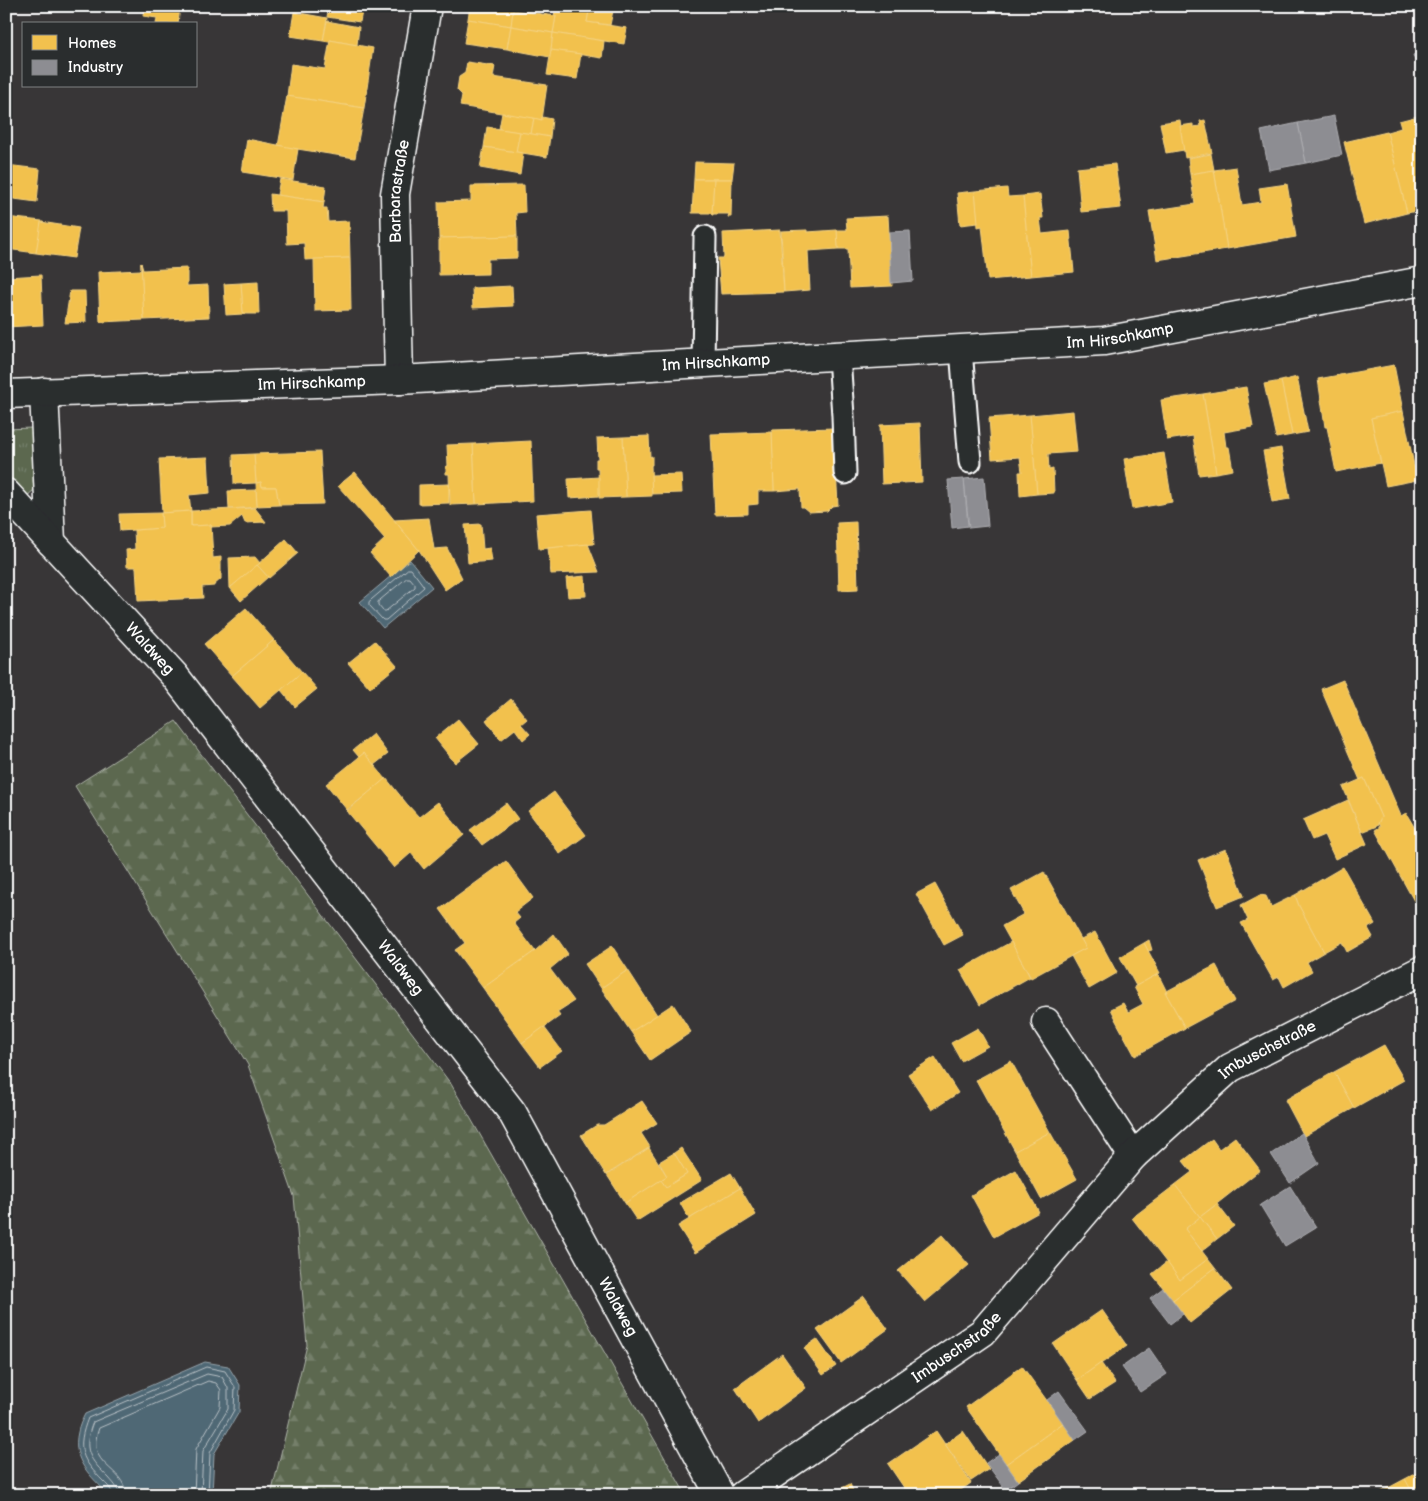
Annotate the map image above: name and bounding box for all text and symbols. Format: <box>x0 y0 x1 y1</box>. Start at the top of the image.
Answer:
legend <box>22 22 198 88</box>
text: Homes <box>68 34 117 53</box>
text: Industry <box>68 58 123 77</box>
street label: Barbarastraße <box>385 138 414 243</box>
street label: Im Hirschkamp <box>1066 319 1175 353</box>
street label: Im Hirschkamp <box>662 350 771 375</box>
street label: Im Hirschkamp <box>257 372 366 395</box>
street label: Waldweg <box>121 619 179 679</box>
street label: Waldweg <box>373 937 428 999</box>
street label: Imbuschstraße <box>1215 1016 1320 1083</box>
street label: Waldweg <box>594 1274 642 1340</box>
street label: Imbuschstraße <box>908 1308 1006 1387</box>

